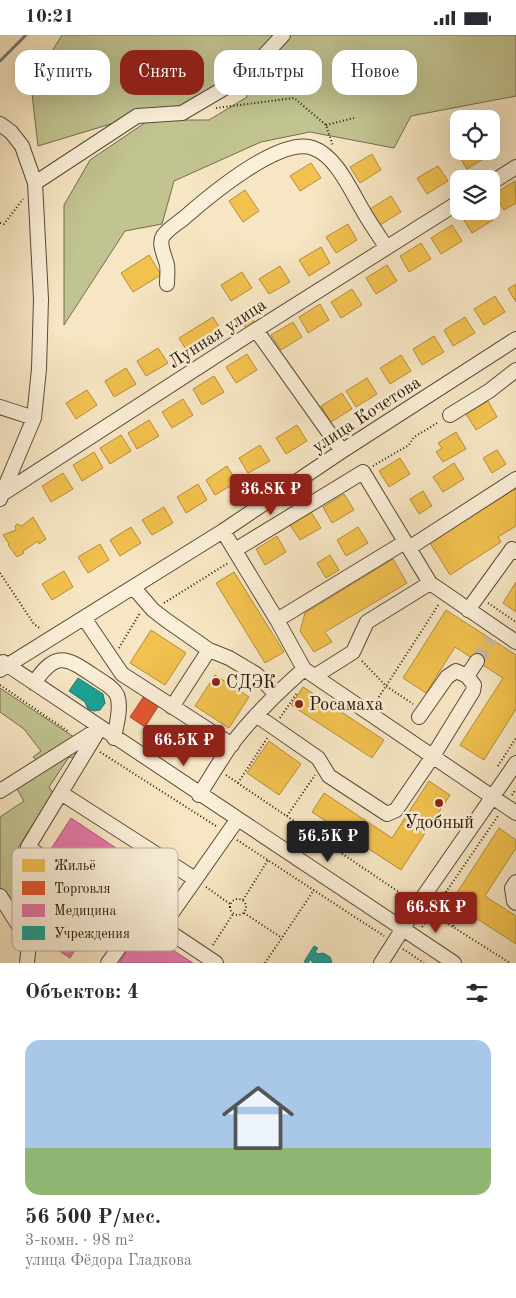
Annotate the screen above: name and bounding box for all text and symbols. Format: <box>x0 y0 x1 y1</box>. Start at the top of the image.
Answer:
text: 10:21 <box>25 8 74 27</box>
chip: Купить <box>15 50 110 95</box>
chip: Снять <box>120 50 204 95</box>
chip: Фильтры <box>214 50 322 95</box>
chip: Новое <box>332 50 417 95</box>
map controls <box>450 110 500 220</box>
button: locate <box>450 110 500 160</box>
button: layers <box>450 170 500 220</box>
street label: Лунная улица <box>165 296 270 372</box>
street label: улица Кочетова <box>309 373 424 457</box>
pin: 36.8K ₽ <box>225 473 317 516</box>
text: 36.8K ₽ <box>241 482 301 498</box>
place label: СДЭК <box>226 674 276 692</box>
marker: СДЭК <box>210 676 222 688</box>
place label: Росамаха <box>309 696 384 714</box>
marker: Росамаха <box>293 698 305 710</box>
pin: 66.5K ₽ <box>138 725 230 767</box>
text: 66.5K ₽ <box>154 733 214 749</box>
marker: Удобный <box>433 797 445 809</box>
place label: Удобный <box>404 814 474 832</box>
pin: 56.5K ₽ <box>282 821 374 863</box>
text: 56.5K ₽ <box>298 829 358 845</box>
legend <box>12 848 178 951</box>
text: Жильё <box>54 859 96 873</box>
text: Торговля <box>54 882 111 896</box>
pin: 66.8K ₽ <box>390 891 482 934</box>
text: 66.8K ₽ <box>406 900 466 916</box>
text: Медицина <box>54 904 116 918</box>
text: Учреждения <box>54 927 130 941</box>
icon: filters <box>463 979 491 1007</box>
text: Объектов: 4 <box>25 982 139 1003</box>
icon: home <box>213 1073 303 1163</box>
text: 56 500 ₽/мес. <box>25 1207 161 1228</box>
text: 3-комн. · 98 m² <box>25 1233 134 1249</box>
text: улица Фёдора Гладкова <box>25 1253 192 1269</box>

